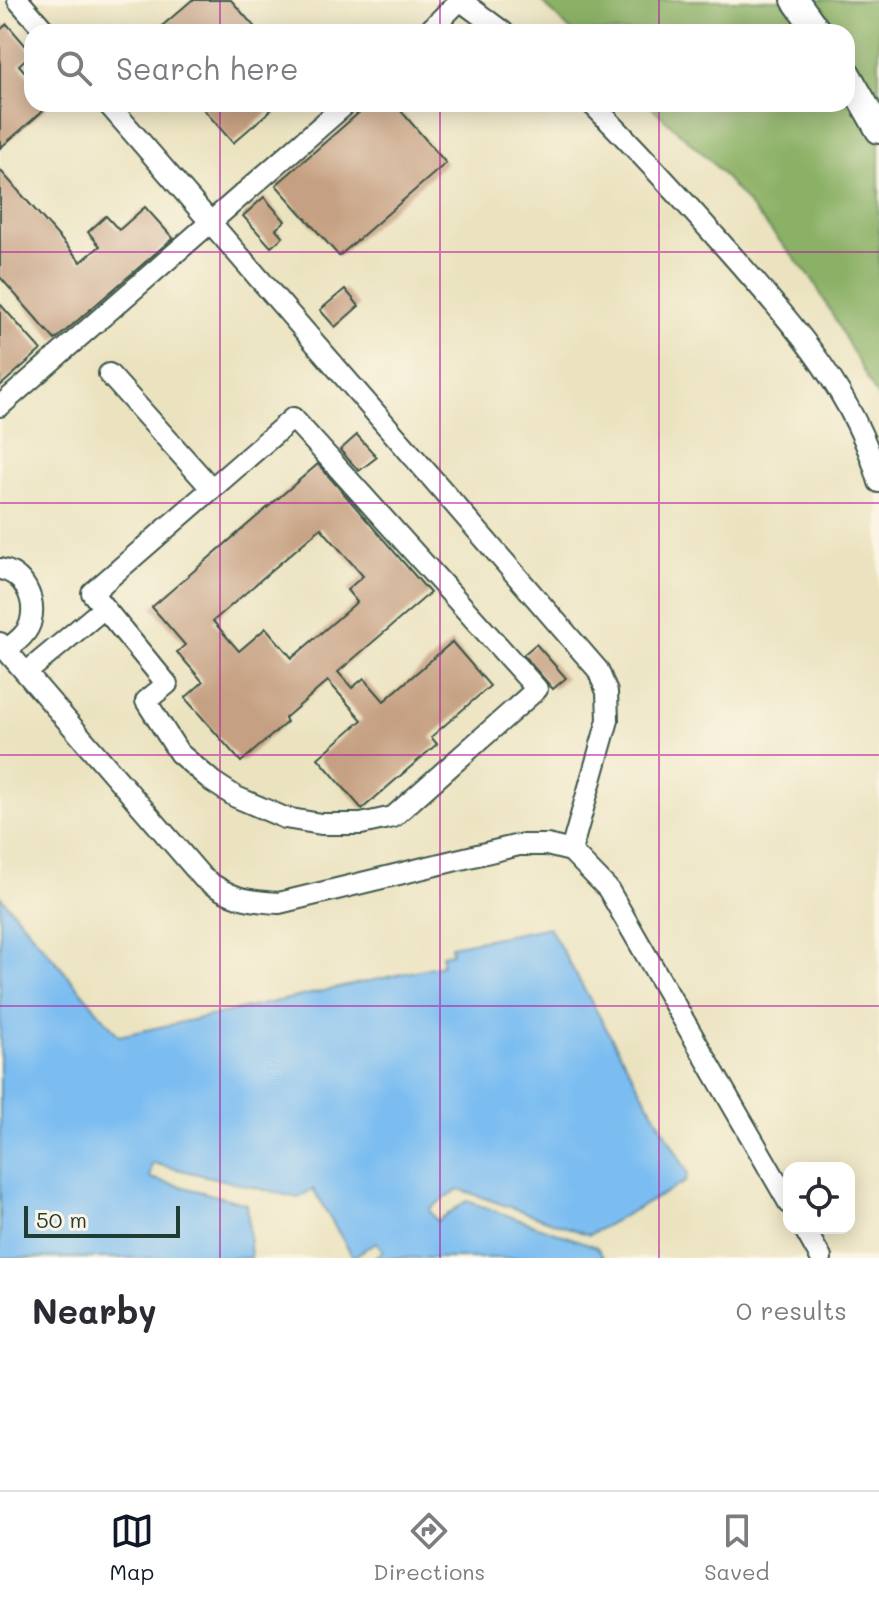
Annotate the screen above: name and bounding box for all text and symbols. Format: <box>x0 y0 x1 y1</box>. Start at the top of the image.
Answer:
search box <box>24 24 855 112</box>
icon: search <box>52 46 96 90</box>
text: Search here <box>116 48 299 88</box>
map controls <box>783 1162 855 1234</box>
button: locate <box>783 1162 855 1234</box>
scale bar <box>24 1202 180 1238</box>
text: 50 m <box>36 1205 87 1234</box>
text: Nearby <box>32 1288 157 1333</box>
text: 0 results <box>736 1293 847 1327</box>
tab: Map <box>110 1509 154 1586</box>
tab: Directions <box>373 1509 485 1586</box>
tab: Saved <box>704 1509 769 1586</box>

